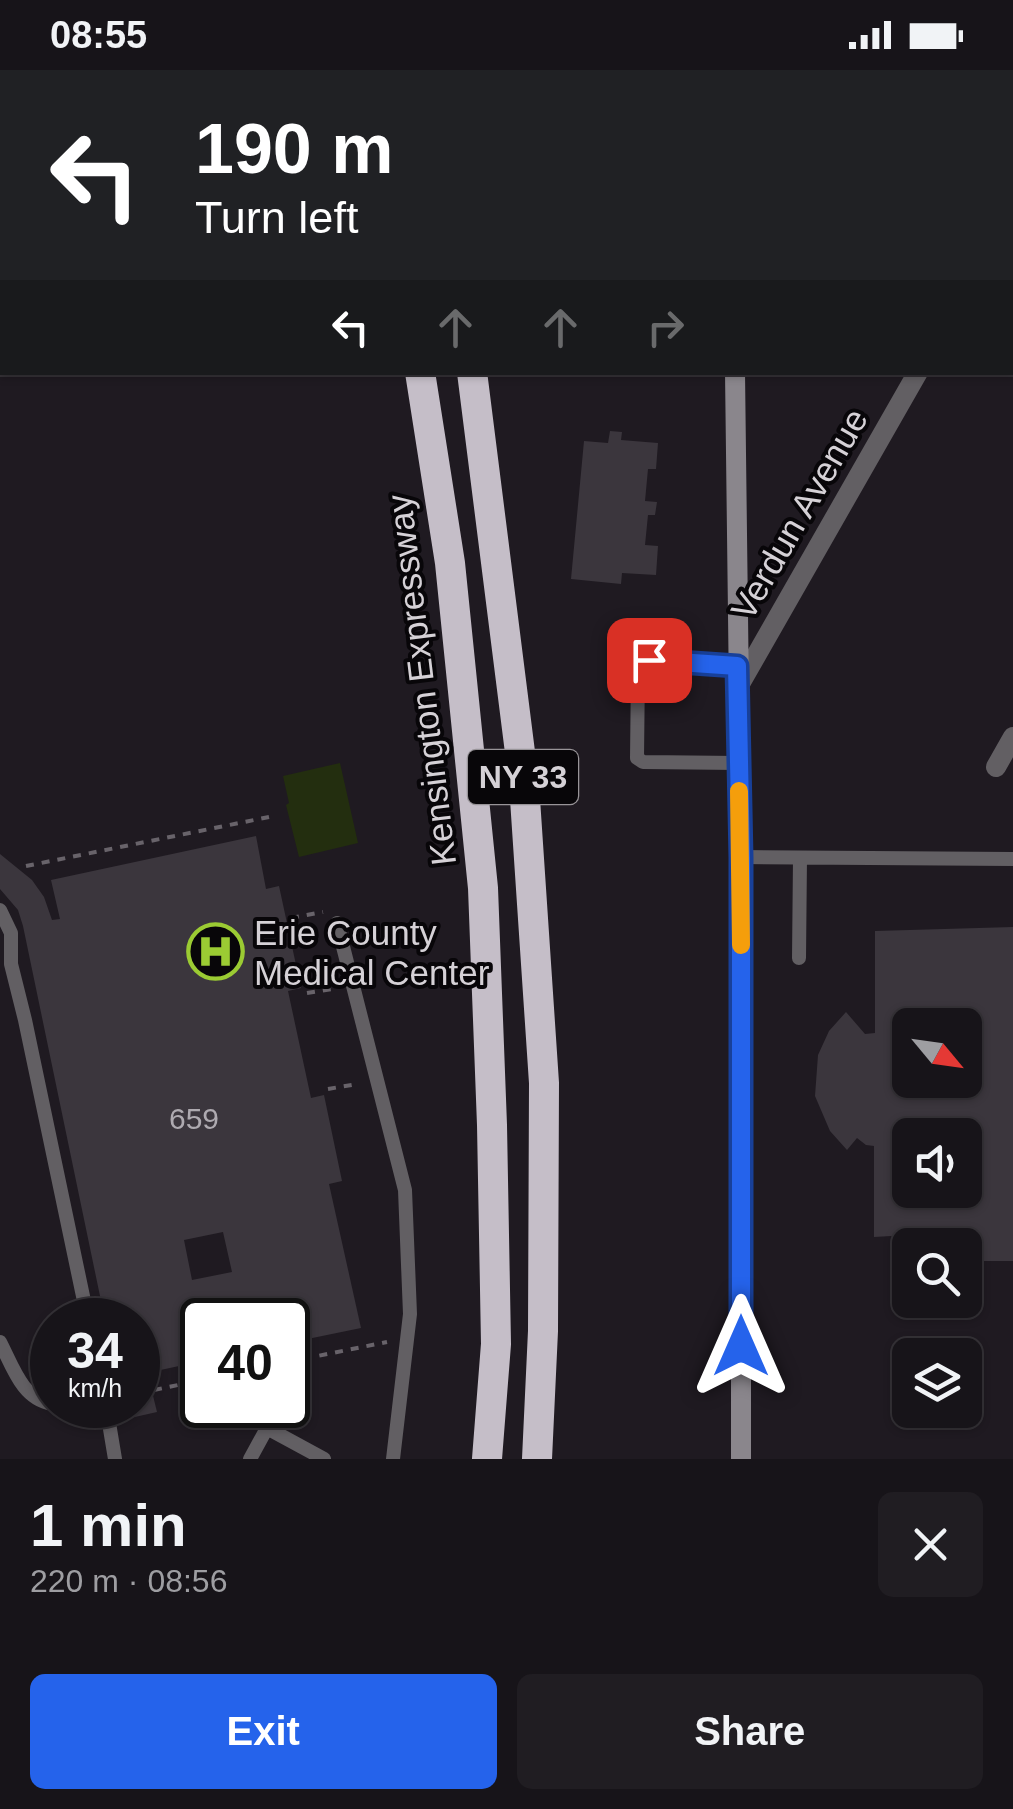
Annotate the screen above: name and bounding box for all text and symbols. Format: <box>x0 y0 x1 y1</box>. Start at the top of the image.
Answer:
text: 08:55 <box>50 14 147 56</box>
icon: left <box>30 110 160 240</box>
text: 190 m <box>195 110 393 188</box>
text: Turn left <box>195 192 358 243</box>
icon: left <box>323 300 378 355</box>
icon: ahead <box>428 300 483 355</box>
icon: ahead <box>533 300 588 355</box>
icon: right <box>638 300 693 355</box>
street label: Verdun Avenue <box>723 402 875 626</box>
street label: Kensington Expressway <box>379 492 463 868</box>
pin <box>607 618 692 703</box>
icon: arrive <box>622 633 677 688</box>
road number: NY 33 <box>468 750 578 804</box>
place label: Erie County Medical Center <box>254 913 490 992</box>
hospital icon: Erie County Medical Center <box>185 922 245 982</box>
north arrow <box>892 1008 982 1098</box>
map controls <box>892 1008 982 1428</box>
house number: 659 <box>169 1102 219 1135</box>
button: sound <box>892 1118 982 1208</box>
button: search <box>892 1228 982 1318</box>
position arrow <box>689 1294 793 1398</box>
speed limit sign: 40 <box>180 1298 310 1428</box>
text: 34 <box>67 1323 123 1379</box>
button: layers <box>892 1338 982 1428</box>
text: km/h <box>68 1374 122 1402</box>
text: 1 min <box>30 1492 187 1559</box>
button: close <box>878 1492 983 1597</box>
text: 220 m · 08:56 <box>30 1563 227 1599</box>
button: Exit <box>30 1674 497 1789</box>
button: Share <box>517 1674 983 1789</box>

